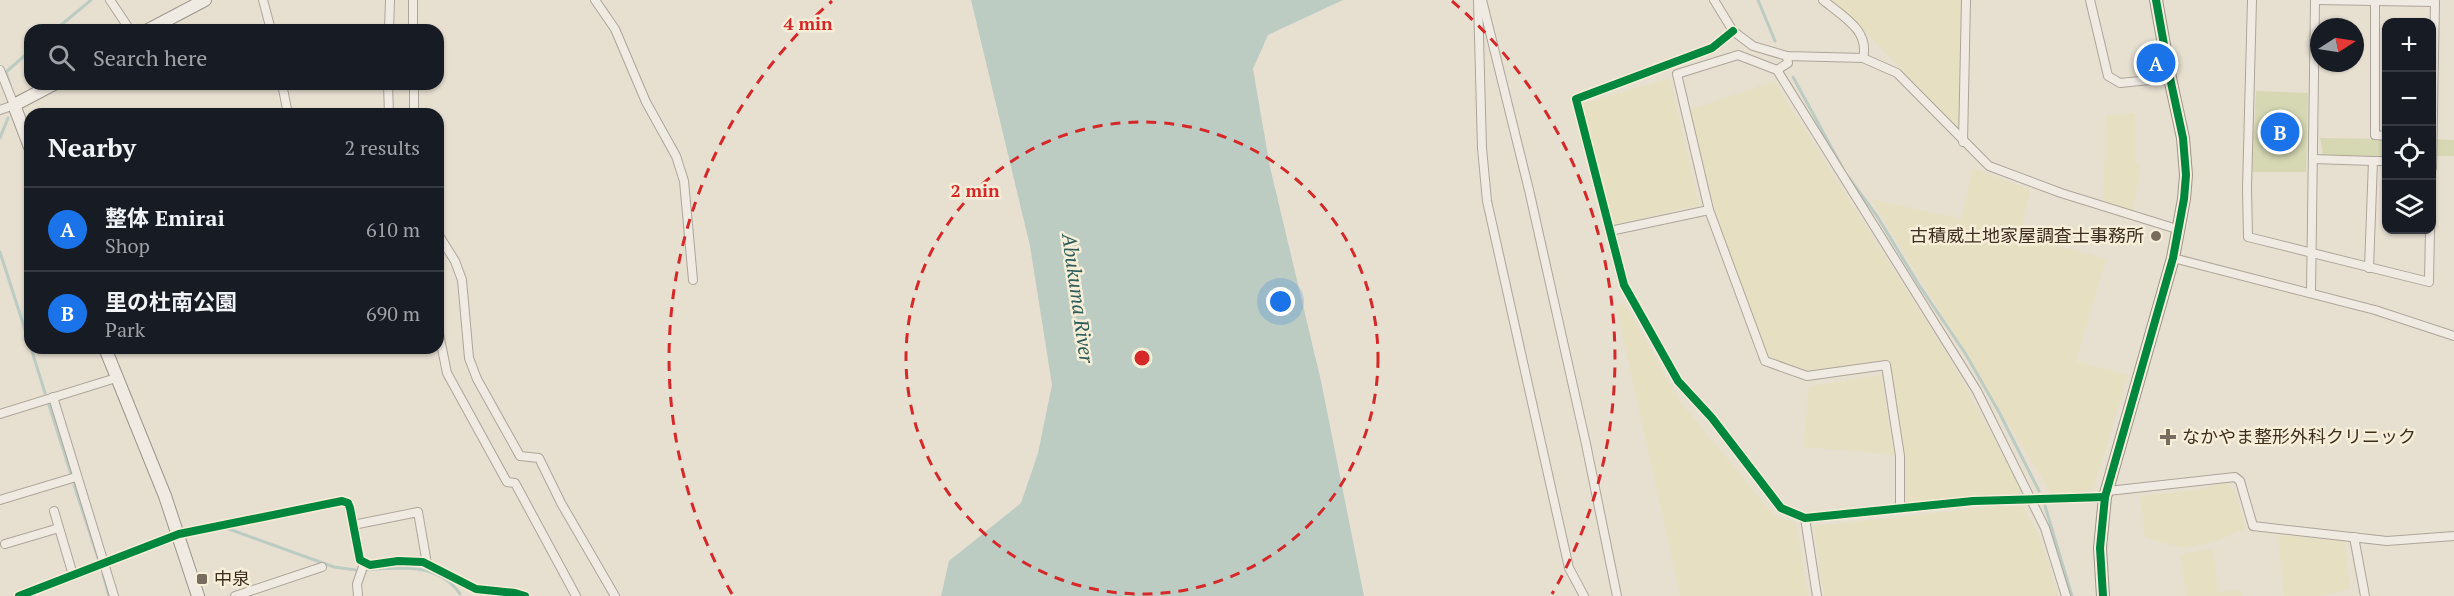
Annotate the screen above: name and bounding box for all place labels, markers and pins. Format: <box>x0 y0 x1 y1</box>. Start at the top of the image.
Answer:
pin: A <box>2136 40 2176 86</box>
pin: B <box>2260 110 2300 154</box>
place label: 古積威土地家屋調査士事務所 <box>1910 223 2144 247</box>
marker: 古積威土地家屋調査士事務所 <box>2149 229 2163 243</box>
centre of rings <box>1132 348 1152 368</box>
place label: なかやま整形外科クリニック <box>2182 424 2416 448</box>
marker: なかやま整形外科クリニック <box>2159 428 2177 446</box>
place label: 中泉 <box>214 566 250 590</box>
marker: 中泉 <box>195 572 209 586</box>

